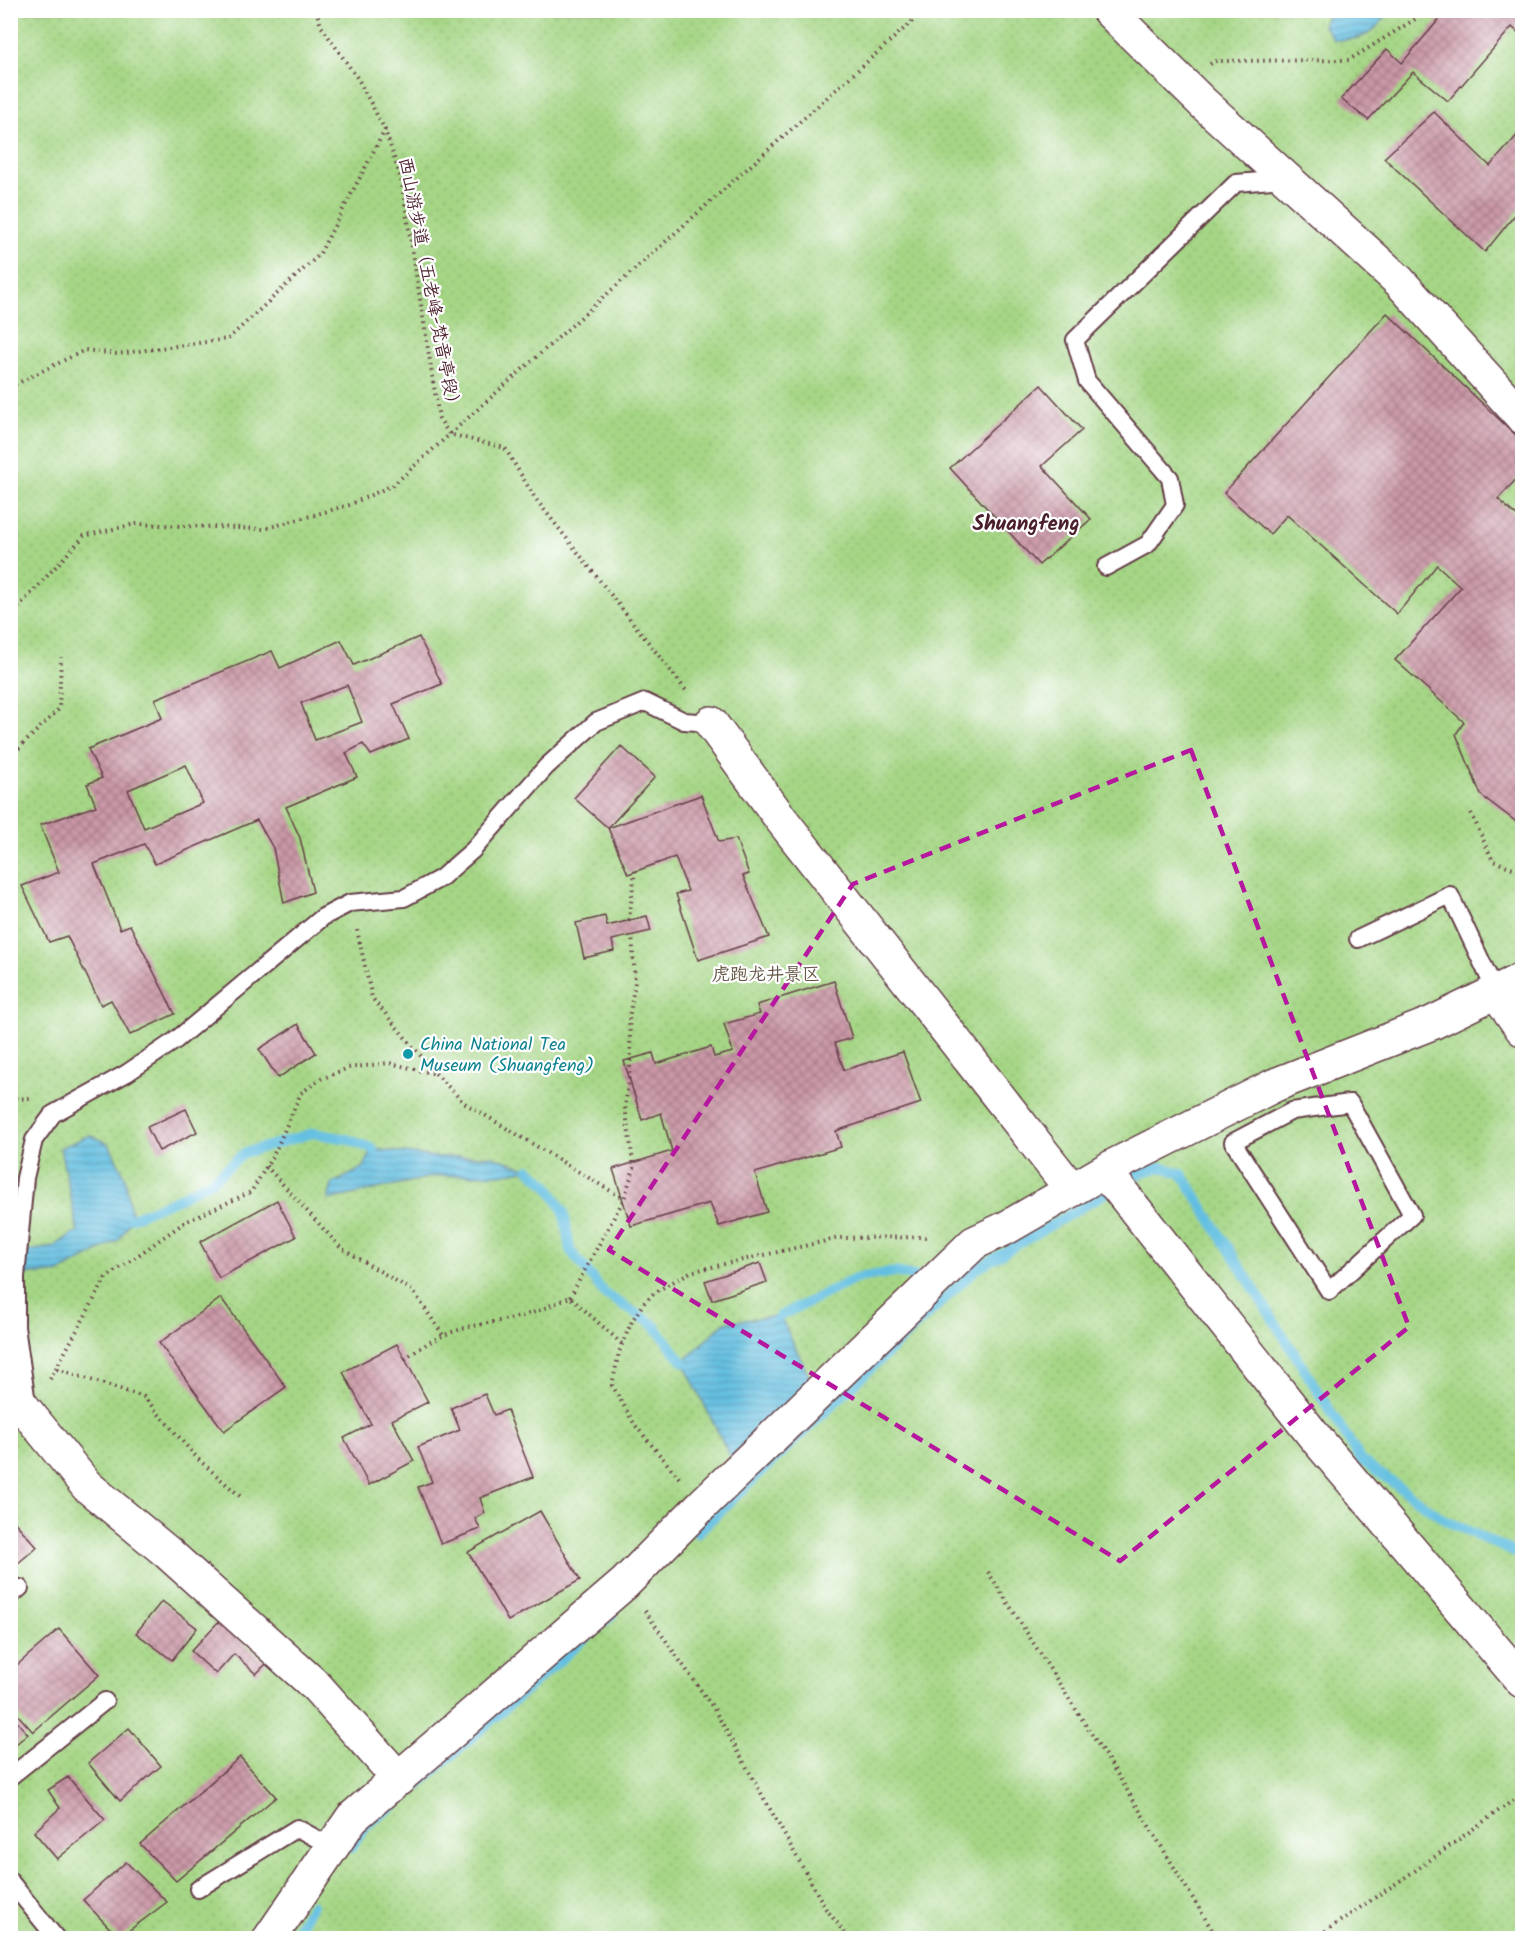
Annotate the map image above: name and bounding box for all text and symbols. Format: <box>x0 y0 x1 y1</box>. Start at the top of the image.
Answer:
street label: 西山游步道（五老峰-梵音亭段） <box>389 155 468 416</box>
district label: Shuangfeng <box>972 508 1080 541</box>
park label: 虎跑龙井景区 <box>712 961 820 990</box>
place label: China National Tea Museum (Shuangfeng) <box>420 1031 594 1081</box>
marker: China National Tea Museum (Shuangfeng) <box>401 1047 415 1061</box>

